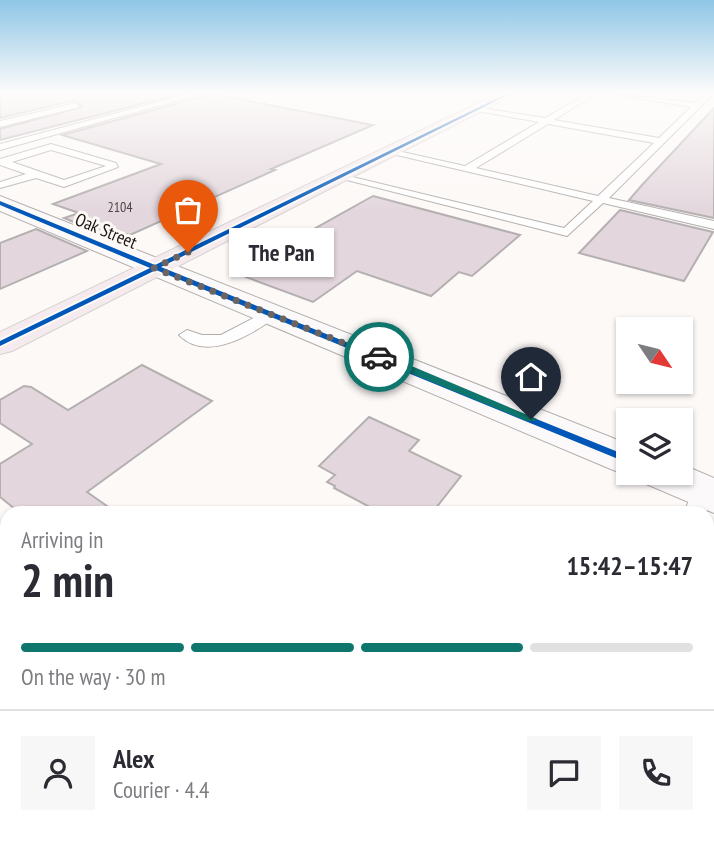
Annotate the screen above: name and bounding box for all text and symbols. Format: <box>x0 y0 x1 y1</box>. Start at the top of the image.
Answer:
pin <box>158 180 218 252</box>
icon: bag <box>169 191 207 229</box>
house number: 2104 <box>107 198 133 216</box>
street label: Oak Street <box>72 207 141 254</box>
callout: The Pan <box>230 228 335 276</box>
text: The Pan <box>248 238 315 267</box>
north arrow <box>616 317 693 394</box>
map controls <box>616 317 693 485</box>
courier <box>344 322 414 392</box>
icon: car <box>360 338 398 376</box>
pin <box>501 347 561 419</box>
icon: home <box>512 358 550 396</box>
button: layers <box>616 408 693 485</box>
text: Arriving in <box>21 525 103 554</box>
text: 15:42–15:47 <box>566 549 693 582</box>
text: 2 min <box>21 550 114 610</box>
text: On the way · 30 m <box>21 662 165 691</box>
button: person <box>21 736 95 810</box>
button: chat <box>527 736 601 810</box>
button: phone <box>619 736 693 810</box>
text: Alex <box>113 742 154 775</box>
text: Courier · 4.4 <box>113 775 209 804</box>

